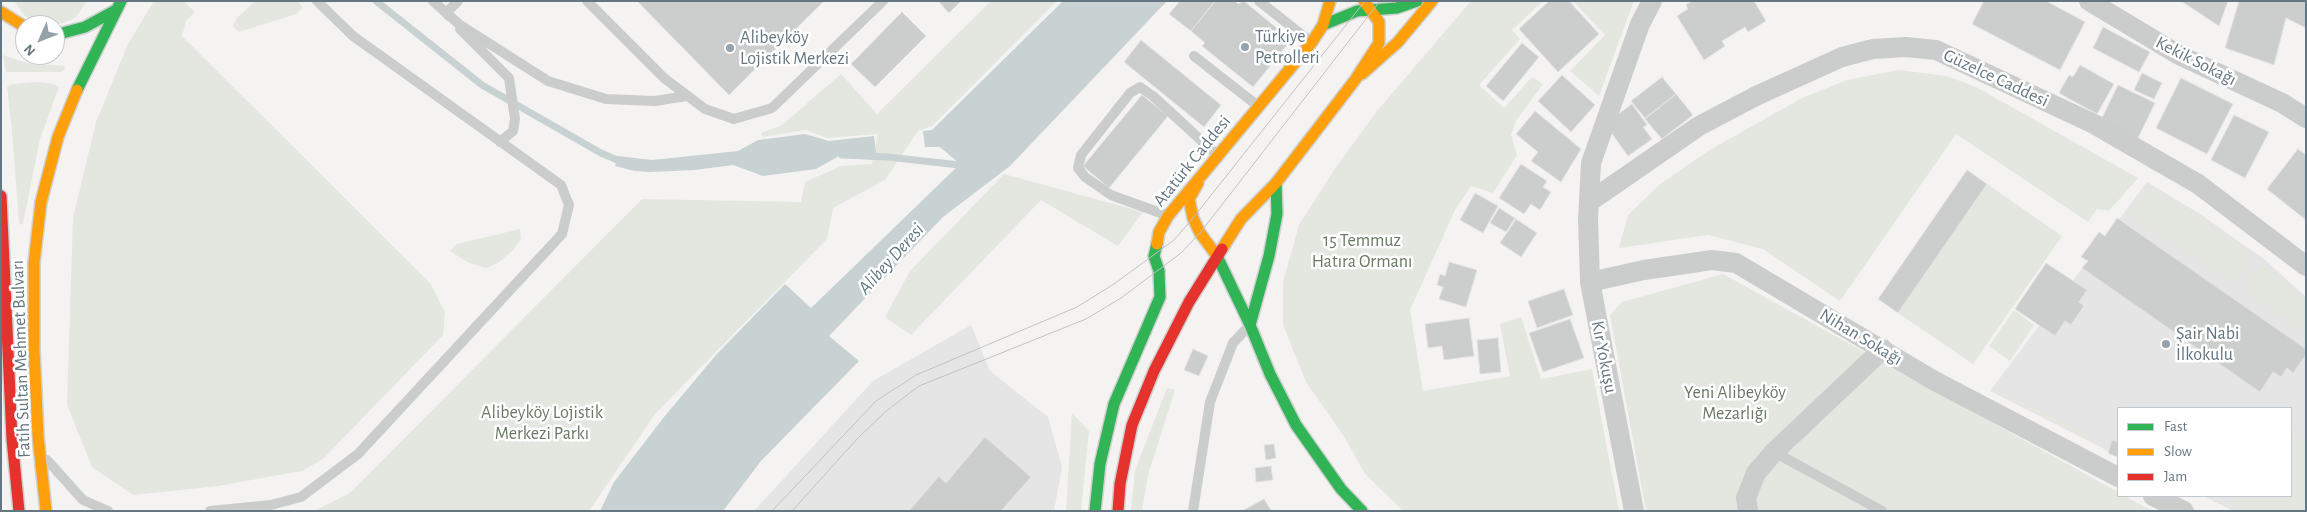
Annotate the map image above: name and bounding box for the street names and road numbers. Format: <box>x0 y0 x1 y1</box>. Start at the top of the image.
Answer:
street label: Kekik Sokağı <box>2152 31 2240 91</box>
street label: Güzelce Caddesi <box>1940 44 2052 112</box>
street label: Atatürk Caddesi <box>1149 111 1235 211</box>
street label: Fatih Sultan Mehmet Bulvarı <box>7 260 35 458</box>
street label: Nihan Sokağı <box>1816 304 1906 370</box>
street label: Kır Yokuşu <box>1586 319 1622 395</box>

